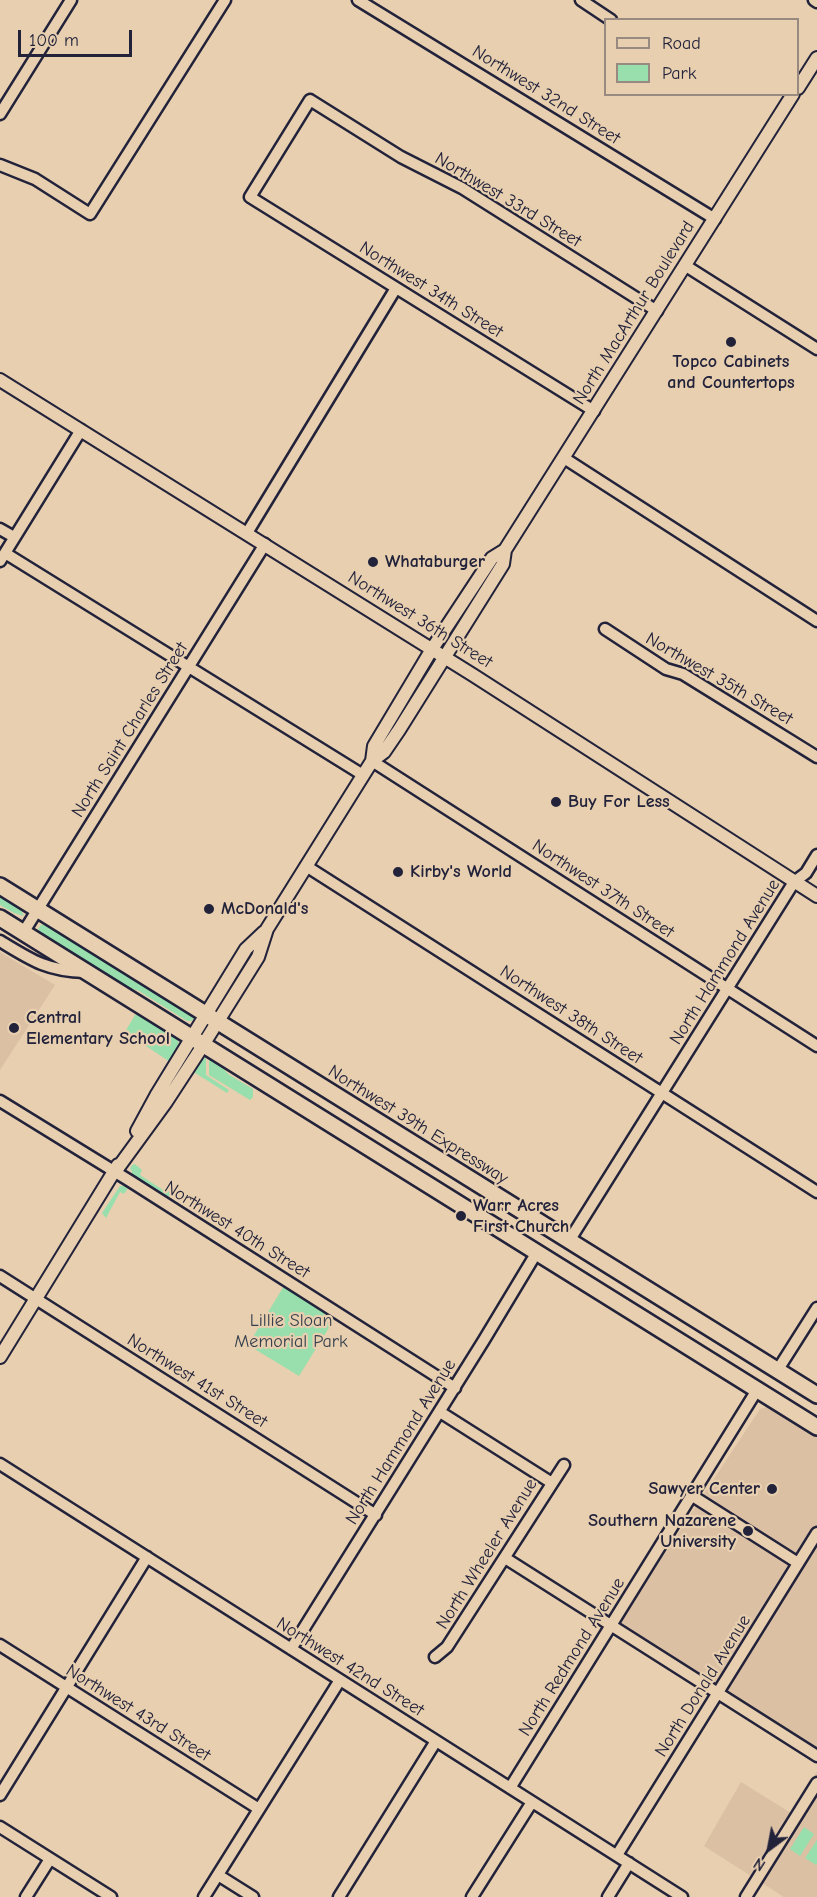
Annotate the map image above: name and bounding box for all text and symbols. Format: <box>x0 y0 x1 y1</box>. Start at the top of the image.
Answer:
scale bar <box>21 18 135 56</box>
legend <box>604 18 799 96</box>
text: 100 m <box>29 30 79 51</box>
text: Road <box>662 33 701 54</box>
street label: Northwest 32nd Street <box>468 41 624 149</box>
text: Park <box>662 63 696 84</box>
street label: Northwest 33rd Street <box>431 148 585 252</box>
street label: North MacArthur Boulevard <box>569 217 699 409</box>
street label: Northwest 34th Street <box>355 237 507 343</box>
marker: Topco Cabinets and Countertops <box>724 335 738 349</box>
place label: Topco Cabinets and Countertops <box>667 351 795 394</box>
place label: Whataburger <box>385 551 485 573</box>
marker: Whataburger <box>366 555 380 569</box>
street label: Northwest 36th Street <box>344 567 496 673</box>
street label: Northwest 35th Street <box>642 628 796 730</box>
street label: North Saint Charles Street <box>67 638 193 822</box>
place label: Buy For Less <box>568 791 670 813</box>
marker: Buy For Less <box>549 795 563 809</box>
street label: Northwest 37th Street <box>528 835 678 943</box>
place label: Kirby's World <box>410 861 512 883</box>
marker: Kirby's World <box>391 865 405 879</box>
street label: North Hammond Avenue <box>665 875 785 1049</box>
place label: McDonald's <box>221 898 308 920</box>
marker: McDonald's <box>202 902 216 916</box>
street label: Northwest 38th Street <box>496 961 646 1069</box>
place label: Central Elementary School <box>26 1007 170 1050</box>
marker: Central Elementary School <box>7 1021 21 1035</box>
street label: Northwest 39th Expressway <box>324 1061 512 1189</box>
street label: Northwest 40th Street <box>160 1177 314 1283</box>
place label: Warr Acres First Church <box>473 1195 569 1238</box>
marker: Warr Acres First Church <box>454 1209 468 1223</box>
park label: Lillie Sloan Memorial Park <box>234 1310 348 1352</box>
street label: Northwest 41st Street <box>123 1329 271 1433</box>
street label: North Hammond Avenue <box>341 1355 461 1529</box>
street label: North Wheeler Avenue <box>432 1475 542 1633</box>
place label: Sawyer Center <box>648 1478 760 1500</box>
marker: Sawyer Center <box>765 1482 779 1496</box>
place label: Southern Nazarene University <box>588 1510 736 1552</box>
marker: Southern Nazarene University <box>741 1524 755 1538</box>
street label: North Redmond Avenue <box>514 1574 630 1740</box>
street label: North Donald Avenue <box>650 1611 756 1761</box>
street label: Northwest 42nd Street <box>272 1613 428 1721</box>
street label: Northwest 43rd Street <box>62 1660 214 1766</box>
north arrow <box>739 1819 799 1879</box>
text: N <box>750 1854 769 1875</box>

